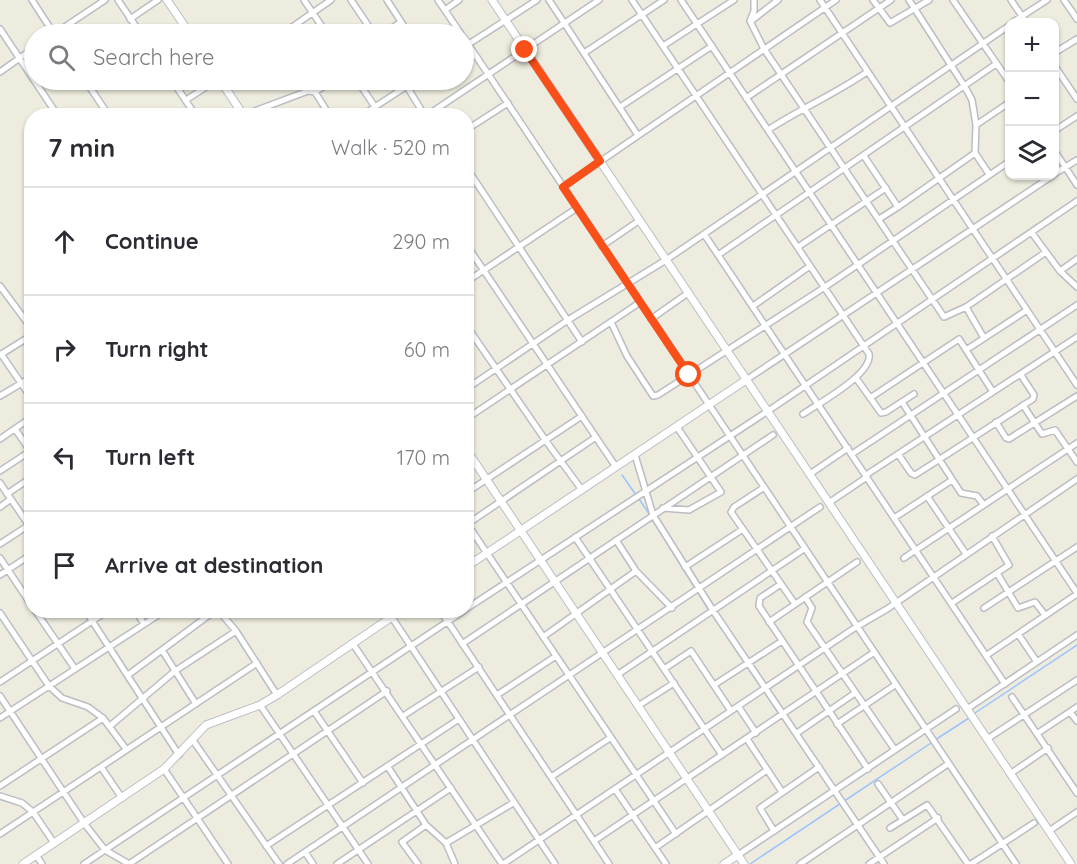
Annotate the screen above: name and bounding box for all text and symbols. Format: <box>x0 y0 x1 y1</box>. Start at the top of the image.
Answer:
map controls <box>1005 18 1059 180</box>
button: + <box>1005 18 1059 72</box>
search box <box>24 24 474 90</box>
route end <box>511 36 537 62</box>
icon: search <box>45 41 78 74</box>
text: Search here <box>93 43 214 71</box>
button: − <box>1005 72 1059 126</box>
button: layers <box>1005 126 1059 180</box>
text: 7 min <box>48 131 115 164</box>
text: Walk · 520 m <box>331 135 450 160</box>
icon: ahead <box>48 225 81 258</box>
text: Continue <box>105 227 199 255</box>
text: 290 m <box>392 229 450 254</box>
icon: right <box>48 333 81 366</box>
text: Turn right <box>105 335 209 363</box>
text: 60 m <box>404 337 450 362</box>
route start <box>675 361 701 387</box>
icon: left <box>48 441 81 474</box>
text: Turn left <box>105 443 195 471</box>
text: 170 m <box>397 445 450 470</box>
icon: arrive <box>48 549 81 582</box>
text: Arrive at destination <box>105 551 323 579</box>

